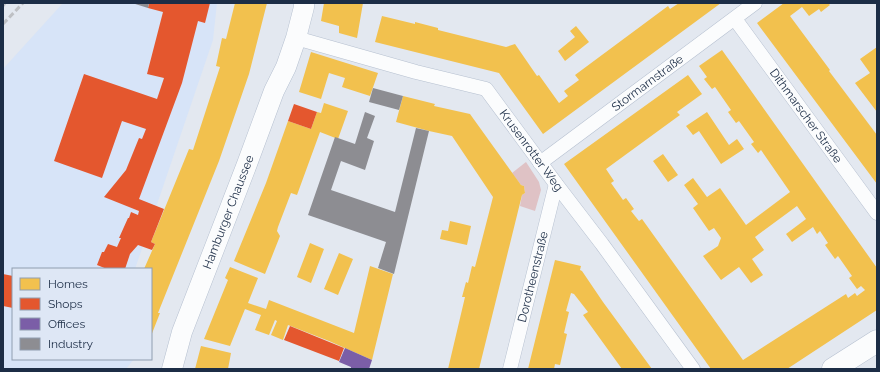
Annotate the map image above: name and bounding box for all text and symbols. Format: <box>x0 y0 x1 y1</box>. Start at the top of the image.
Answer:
street label: Stormarnstraße <box>609 52 686 114</box>
street label: Dithmarscher Straße <box>767 66 845 166</box>
street label: Krusenrotter Weg <box>497 107 566 194</box>
street label: Hamburger Chaussee <box>200 153 257 271</box>
street label: Dorotheenstraße <box>515 230 551 324</box>
legend <box>12 268 152 360</box>
text: Homes <box>48 277 88 291</box>
text: Shops <box>48 297 83 311</box>
text: Offices <box>48 317 85 331</box>
text: Industry <box>48 337 94 351</box>

